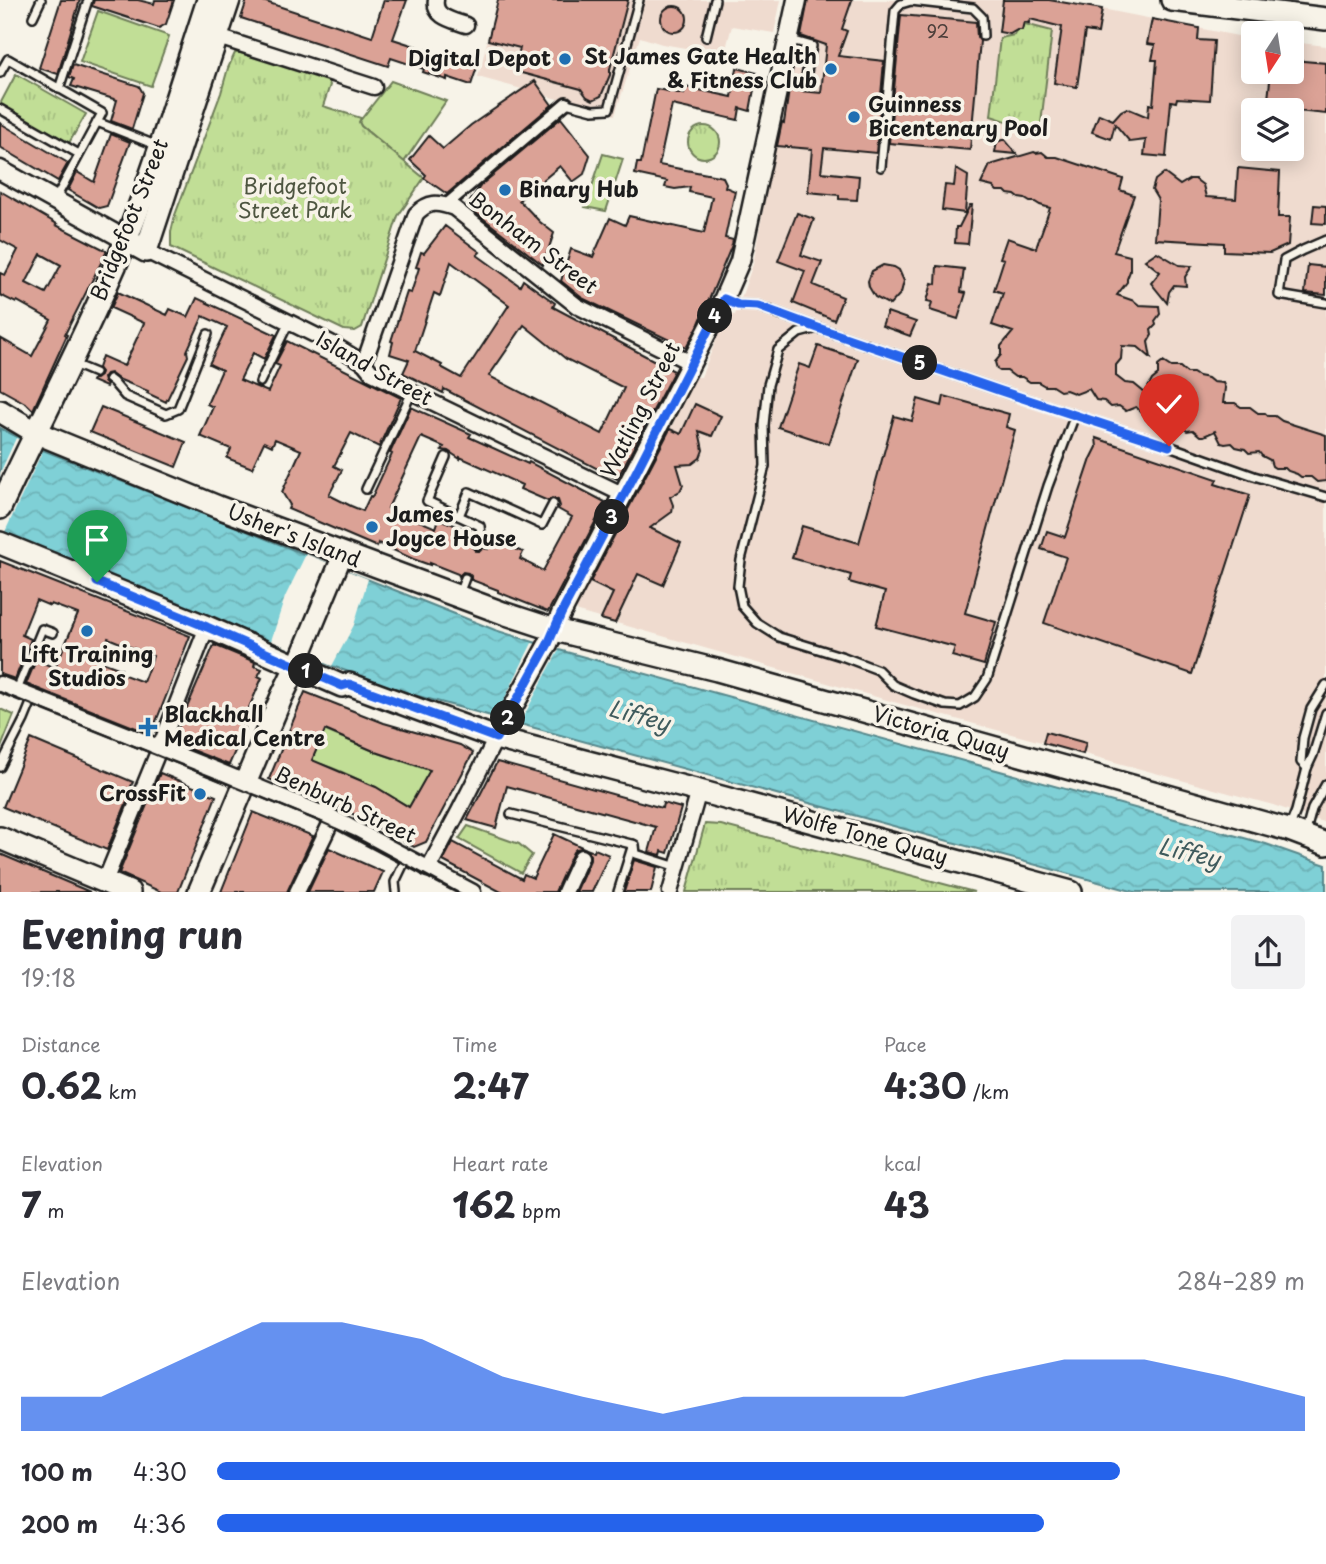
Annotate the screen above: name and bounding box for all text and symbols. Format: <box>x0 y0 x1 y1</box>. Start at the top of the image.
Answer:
house number: 92 <box>927 17 949 44</box>
north arrow <box>1241 21 1304 84</box>
map controls <box>1241 21 1304 161</box>
place label: St James Gate Health & Fitness Club <box>584 39 817 95</box>
place label: Digital Depot <box>408 41 551 73</box>
marker: Digital Depot <box>557 51 573 67</box>
marker: St James Gate Health & Fitness Club <box>823 61 839 77</box>
place label: Guinness Bicentenary Pool <box>868 87 1048 143</box>
button: layers <box>1241 98 1304 161</box>
marker: Guinness Bicentenary Pool <box>846 109 862 125</box>
street label: Bridgefoot Street <box>81 133 175 305</box>
park label: Bridgefoot Street Park <box>238 169 352 225</box>
place label: Binary Hub <box>519 172 639 204</box>
street label: Bonham Street <box>463 182 606 301</box>
marker: Binary Hub <box>497 182 513 198</box>
pin: 4 <box>698 298 732 334</box>
text: 4 <box>708 301 721 329</box>
street label: Island Street <box>311 322 439 413</box>
street label: Watling Street <box>591 336 687 483</box>
pin: 5 <box>902 346 937 380</box>
text: 5 <box>913 348 926 376</box>
pin <box>1139 374 1199 446</box>
icon: check <box>1150 385 1188 423</box>
street label: Usher's Island <box>223 494 366 574</box>
place label: James Joyce House <box>386 497 517 553</box>
pin: 3 <box>594 500 630 534</box>
text: 3 <box>605 502 618 530</box>
pin <box>67 510 127 582</box>
marker: James Joyce House <box>364 519 380 535</box>
icon: arrive <box>78 521 116 559</box>
marker: Lift Training Studios <box>79 623 95 639</box>
place label: Lift Training Studios <box>21 637 153 693</box>
pin: 1 <box>288 654 324 688</box>
text: 1 <box>301 656 310 684</box>
water label: Liffey <box>605 690 676 740</box>
street label: Victoria Quay <box>869 696 1014 766</box>
place label: Blackhall Medical Centre <box>164 697 325 753</box>
pin: 2 <box>490 700 526 736</box>
text: 2 <box>501 703 514 731</box>
marker: Blackhall Medical Centre <box>138 717 158 737</box>
street label: Benburb Street <box>270 756 422 850</box>
place label: CrossFit <box>99 776 186 808</box>
marker: CrossFit <box>192 786 208 802</box>
street label: Wolfe Tone Quay <box>779 797 952 872</box>
water label: Liffey <box>1155 827 1226 876</box>
text: Evening run <box>21 905 243 962</box>
button: share <box>1231 915 1305 989</box>
text: 19:18 <box>21 960 76 995</box>
text: Distance <box>21 1030 101 1058</box>
text: Time <box>452 1030 497 1058</box>
text: Pace <box>884 1030 927 1058</box>
text: 0.62 <box>21 1058 102 1111</box>
text: 2:47 <box>452 1058 529 1111</box>
text: 4:30 <box>884 1058 967 1111</box>
text: km <box>102 1077 137 1105</box>
text: /km <box>967 1077 1009 1105</box>
text: Elevation <box>21 1149 103 1177</box>
text: Heart rate <box>452 1149 548 1177</box>
text: kcal <box>884 1149 922 1177</box>
text: 7 <box>21 1177 41 1230</box>
text: 162 <box>452 1177 516 1230</box>
text: 43 <box>884 1177 930 1230</box>
text: m <box>41 1196 65 1224</box>
text: bpm <box>516 1196 561 1224</box>
text: Elevation <box>21 1263 120 1298</box>
text: 284–289 m <box>1177 1263 1305 1298</box>
text: 100 m <box>21 1454 93 1489</box>
text: 4:30 <box>133 1454 187 1489</box>
text: 200 m <box>21 1506 98 1541</box>
text: 4:36 <box>133 1506 186 1541</box>

